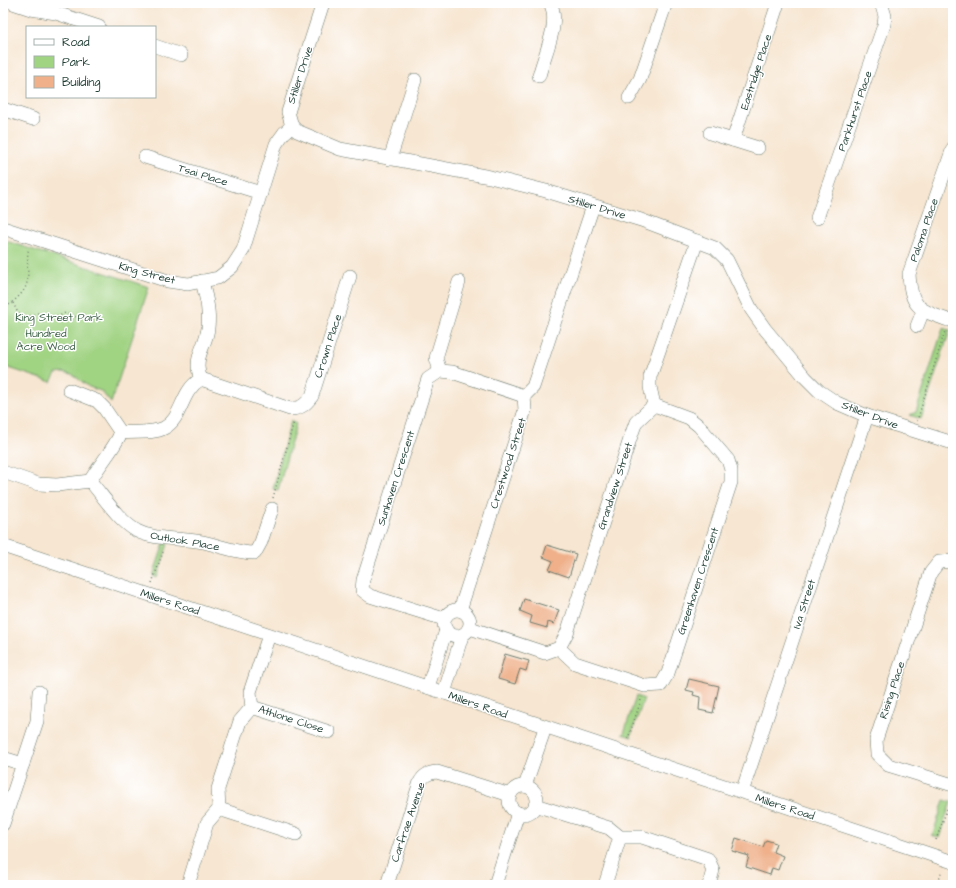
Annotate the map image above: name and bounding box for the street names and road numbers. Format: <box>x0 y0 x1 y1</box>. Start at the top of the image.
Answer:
street label: Eastridge Place <box>737 32 776 112</box>
street label: Stiller Drive <box>284 44 316 106</box>
street label: Parkhurst Place <box>834 69 876 153</box>
street label: Tsai Place <box>176 160 230 190</box>
street label: Stiller Drive <box>566 191 628 223</box>
street label: Paloma Place <box>906 196 942 264</box>
street label: King Street <box>117 258 177 289</box>
street label: Crown Place <box>311 312 345 380</box>
street label: Stiller Drive <box>839 397 901 433</box>
street label: Crestwood Street <box>486 415 530 511</box>
street label: Sunhaven Crescent <box>374 428 419 527</box>
street label: Grandview Street <box>594 440 636 532</box>
street label: Greenhaven Crescent <box>674 525 723 637</box>
street label: Outlook Place <box>149 528 221 554</box>
street label: Iva Street <box>789 577 819 631</box>
street label: Millers Road <box>138 585 202 619</box>
street label: Rising Place <box>876 659 909 721</box>
street label: Millers Road <box>447 688 510 722</box>
street label: Athlone Close <box>256 701 326 737</box>
street label: Carfrae Avenue <box>387 780 429 864</box>
street label: Millers Road <box>753 790 817 824</box>

